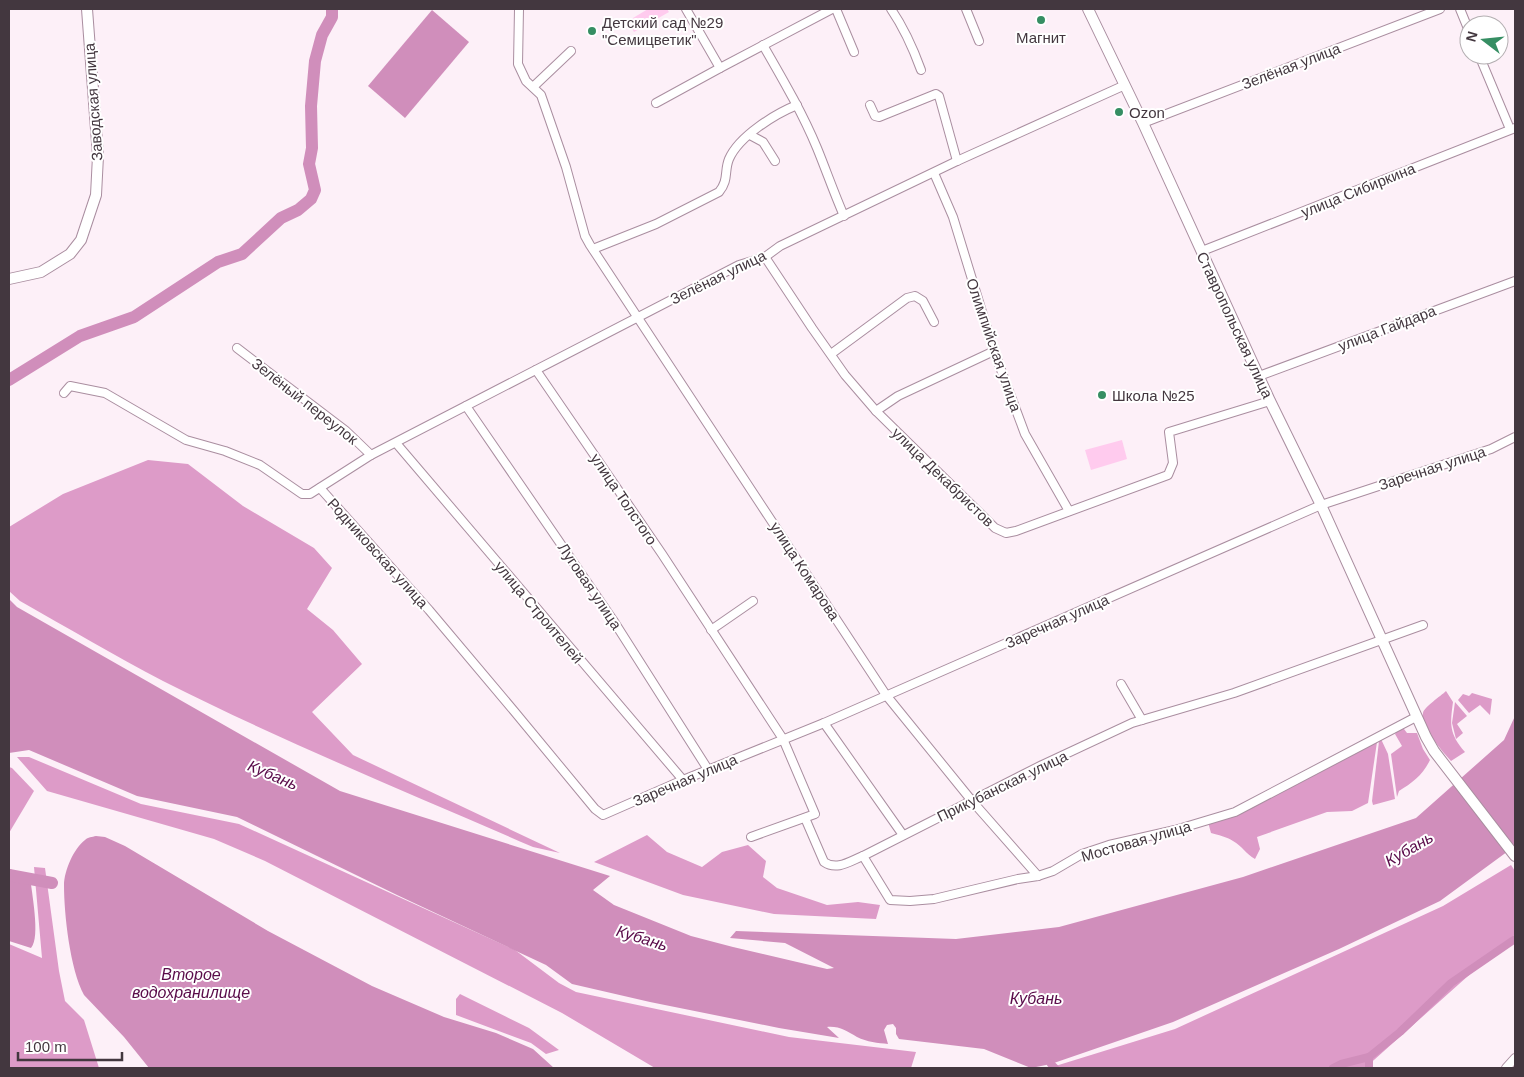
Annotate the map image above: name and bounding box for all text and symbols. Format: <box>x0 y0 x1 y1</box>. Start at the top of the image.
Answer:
place label: Детский сад №29 "Семицветик" <box>602 14 723 48</box>
marker: Магнит <box>1035 14 1047 26</box>
north arrow <box>1459 15 1509 65</box>
marker: Детский сад №29 "Семицветик" <box>586 25 598 37</box>
place label: Магнит <box>1016 29 1066 46</box>
text: N <box>1462 29 1481 43</box>
street label: Зелёная улица <box>1239 39 1343 93</box>
street label: Заводская улица <box>80 42 106 162</box>
place label: Ozon <box>1129 104 1165 121</box>
marker: Ozon <box>1113 106 1125 118</box>
street label: улица Сибиркина <box>1298 159 1418 221</box>
street label: Зелёная улица <box>667 246 769 307</box>
street label: Ставропольская улица <box>1194 249 1277 401</box>
street label: Олимпийская улица <box>963 276 1025 415</box>
street label: улица Гайдара <box>1336 301 1439 354</box>
street label: Зелёный переулок <box>249 354 362 448</box>
place label: Школа №25 <box>1112 387 1195 404</box>
marker: Школа №25 <box>1096 389 1108 401</box>
street label: улица Декабристов <box>889 424 997 530</box>
street label: Заречная улица <box>1376 442 1488 493</box>
street label: улица Толстого <box>587 450 661 548</box>
street label: Родниковская улица <box>324 495 432 612</box>
street label: улица Комарова <box>767 519 844 624</box>
street label: Луговая улица <box>555 540 626 633</box>
street label: улица Строителей <box>491 557 587 667</box>
street label: Заречная улица <box>1003 590 1112 651</box>
street label: Прикубанская улица <box>934 747 1071 825</box>
street label: Заречная улица <box>630 750 740 810</box>
water label: Кубань <box>245 757 301 793</box>
street label: Мостовая улица <box>1079 817 1193 865</box>
water label: Кубань <box>1382 828 1436 870</box>
water label: Кубань <box>614 922 670 954</box>
water label: Второе водохранилище <box>132 966 250 1001</box>
water label: Кубань <box>1010 990 1062 1007</box>
scale bar <box>18 1030 121 1062</box>
text: 100 m <box>25 1038 67 1055</box>

